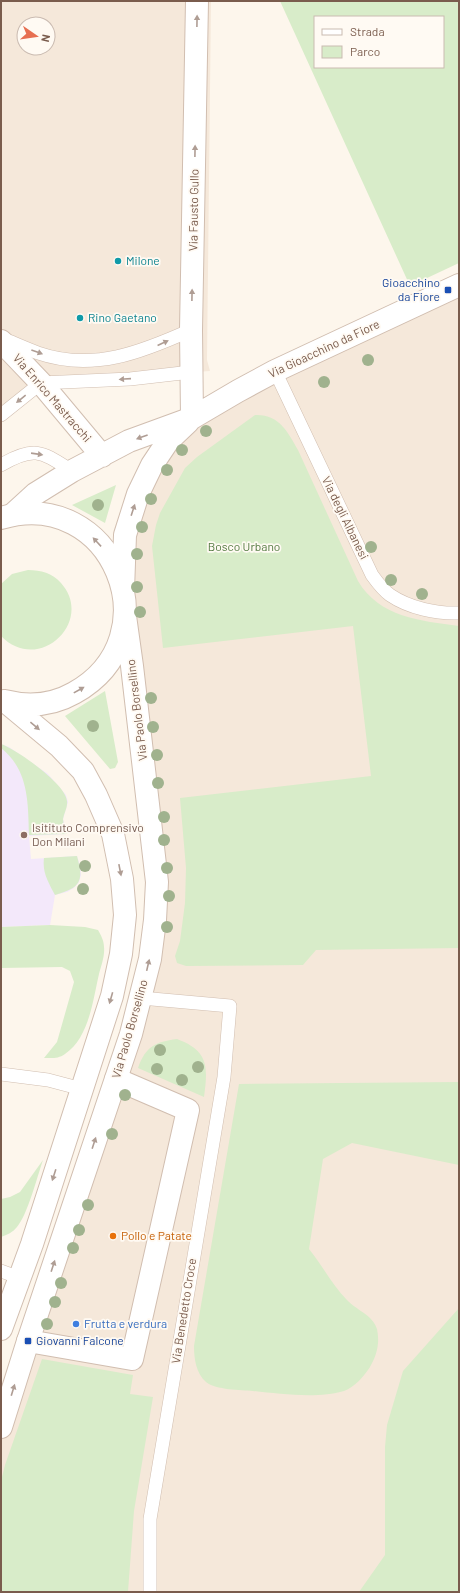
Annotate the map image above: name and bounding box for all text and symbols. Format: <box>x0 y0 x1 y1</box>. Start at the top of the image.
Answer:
one-way arrow <box>194 14 200 27</box>
north arrow <box>16 16 56 56</box>
legend <box>314 16 444 68</box>
text: Strada <box>350 24 385 38</box>
text: N <box>39 33 53 43</box>
text: Parco <box>350 44 380 58</box>
one-way arrow <box>192 144 198 157</box>
street label: Via Fausto Gullo <box>185 169 201 251</box>
place label: Milone <box>126 253 160 267</box>
marker: Milone <box>113 256 123 266</box>
place label: Gioacchino da Fiore <box>382 275 440 303</box>
marker: Gioacchino da Fiore <box>443 285 453 295</box>
one-way arrow <box>189 288 195 301</box>
place label: Rino Gaetano <box>88 310 157 324</box>
marker: Rino Gaetano <box>75 313 85 323</box>
street label: Via Gioacchino da Fiore <box>266 316 381 380</box>
one-way arrow <box>158 340 169 346</box>
street label: Via Enrico Mastracchi <box>11 350 95 444</box>
one-way arrow <box>31 350 43 356</box>
one-way arrow <box>119 376 131 383</box>
one-way arrow <box>15 395 26 404</box>
one-way arrow <box>136 434 148 440</box>
one-way arrow <box>31 451 43 457</box>
street label: Via degli Albanesi <box>320 474 372 561</box>
one-way arrow <box>130 504 136 516</box>
one-way arrow <box>93 537 102 547</box>
park label: Bosco Urbano <box>208 539 280 553</box>
street label: Via Paolo Borsellino <box>123 659 149 762</box>
one-way arrow <box>73 687 85 694</box>
one-way arrow <box>30 722 41 731</box>
place label: Isitituto Comprensivo Don Milani <box>32 820 144 848</box>
marker: Isitituto Comprensivo Don Milani <box>19 830 29 840</box>
one-way arrow <box>117 864 123 876</box>
one-way arrow <box>146 959 152 971</box>
street label: Via Paolo Borsellino <box>108 978 150 1080</box>
one-way arrow <box>108 993 114 1005</box>
one-way arrow <box>92 1137 98 1149</box>
one-way arrow <box>51 1170 57 1182</box>
place label: Pollo e Patate <box>121 1228 192 1242</box>
marker: Pollo e Patate <box>108 1231 118 1241</box>
street label: Via Benedetto Croce <box>168 1257 198 1365</box>
one-way arrow <box>50 1260 56 1272</box>
place label: Frutta e verdura <box>84 1316 167 1330</box>
marker: Frutta e verdura <box>71 1319 81 1329</box>
place label: Giovanni Falcone <box>36 1333 124 1347</box>
marker: Giovanni Falcone <box>23 1336 33 1346</box>
one-way arrow <box>10 1384 16 1396</box>

